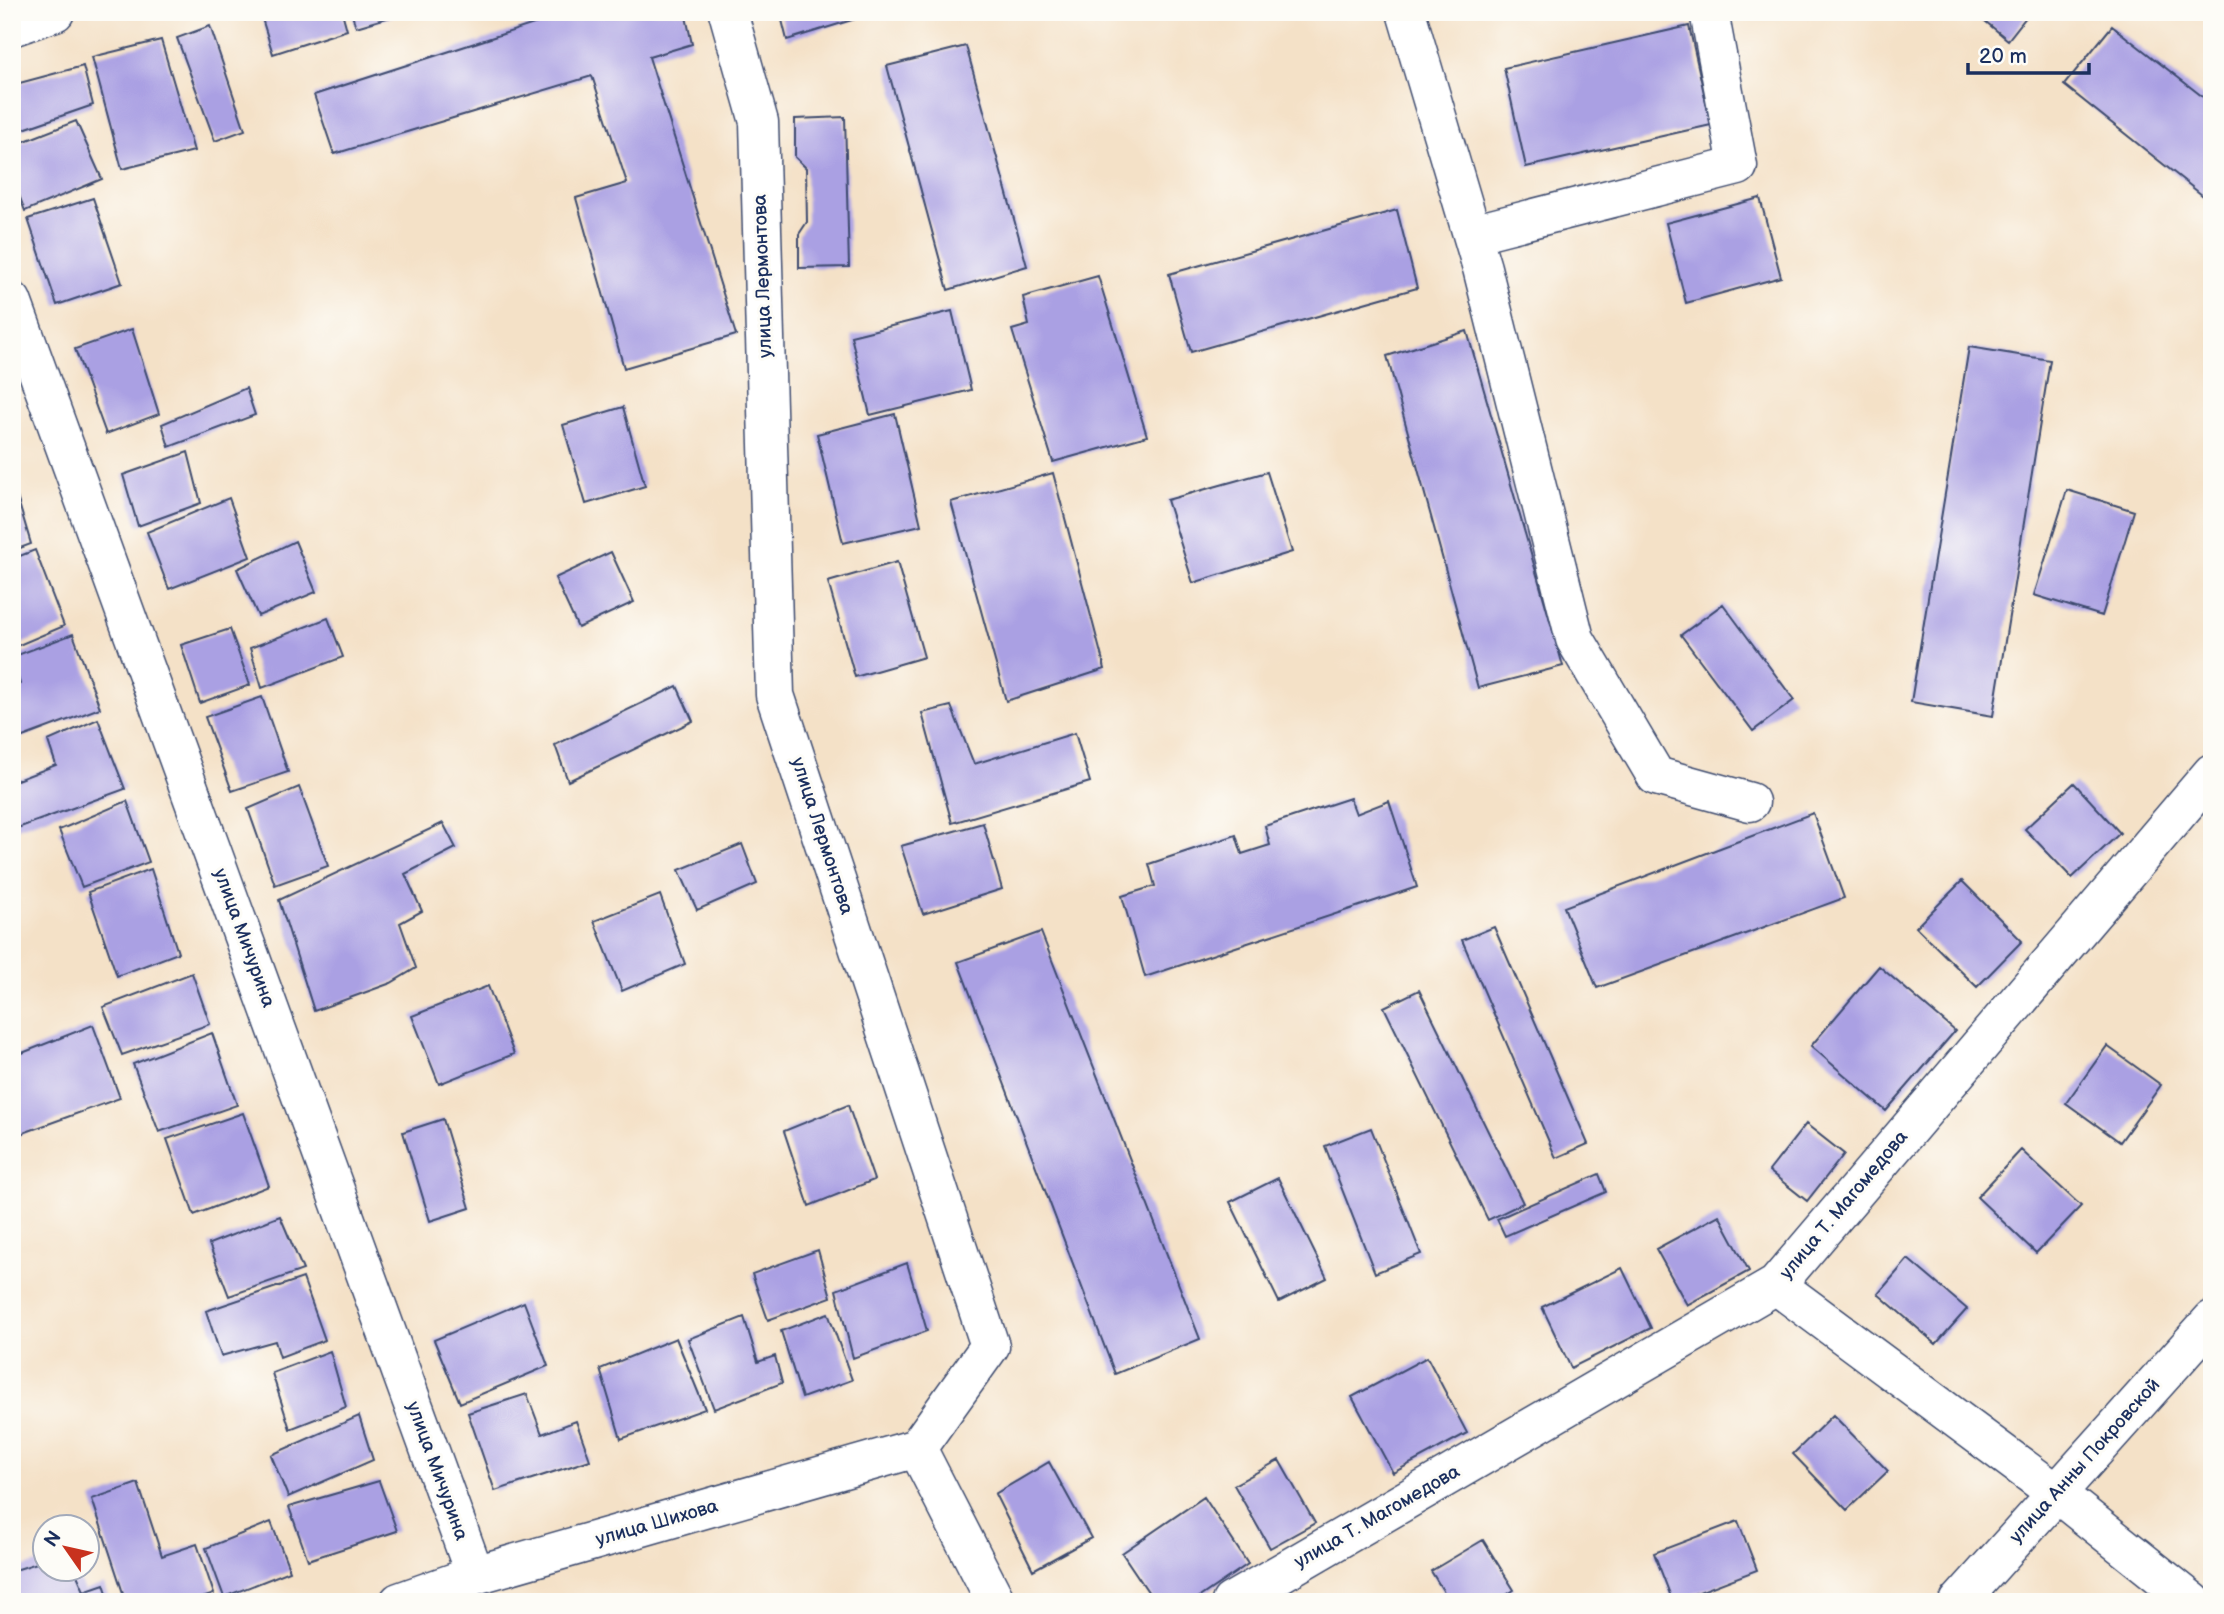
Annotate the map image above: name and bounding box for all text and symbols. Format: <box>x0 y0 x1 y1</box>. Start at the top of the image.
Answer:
scale bar <box>1968 32 2089 76</box>
text: 20 m <box>1979 44 2027 69</box>
street label: улица Лермонтова <box>749 194 777 358</box>
street label: улица Лермонтова <box>786 755 858 917</box>
street label: улица Мичурина <box>208 865 280 1011</box>
street label: улица Т. Магомедова <box>1775 1126 1913 1284</box>
street label: улица Анны Покровской <box>2005 1374 2165 1548</box>
street label: улица Мичурина <box>401 1398 473 1544</box>
street label: улица Т. Магомедова <box>1290 1460 1464 1574</box>
street label: улица Шихова <box>593 1495 721 1551</box>
north arrow <box>32 1512 102 1582</box>
text: N <box>40 1527 67 1552</box>

